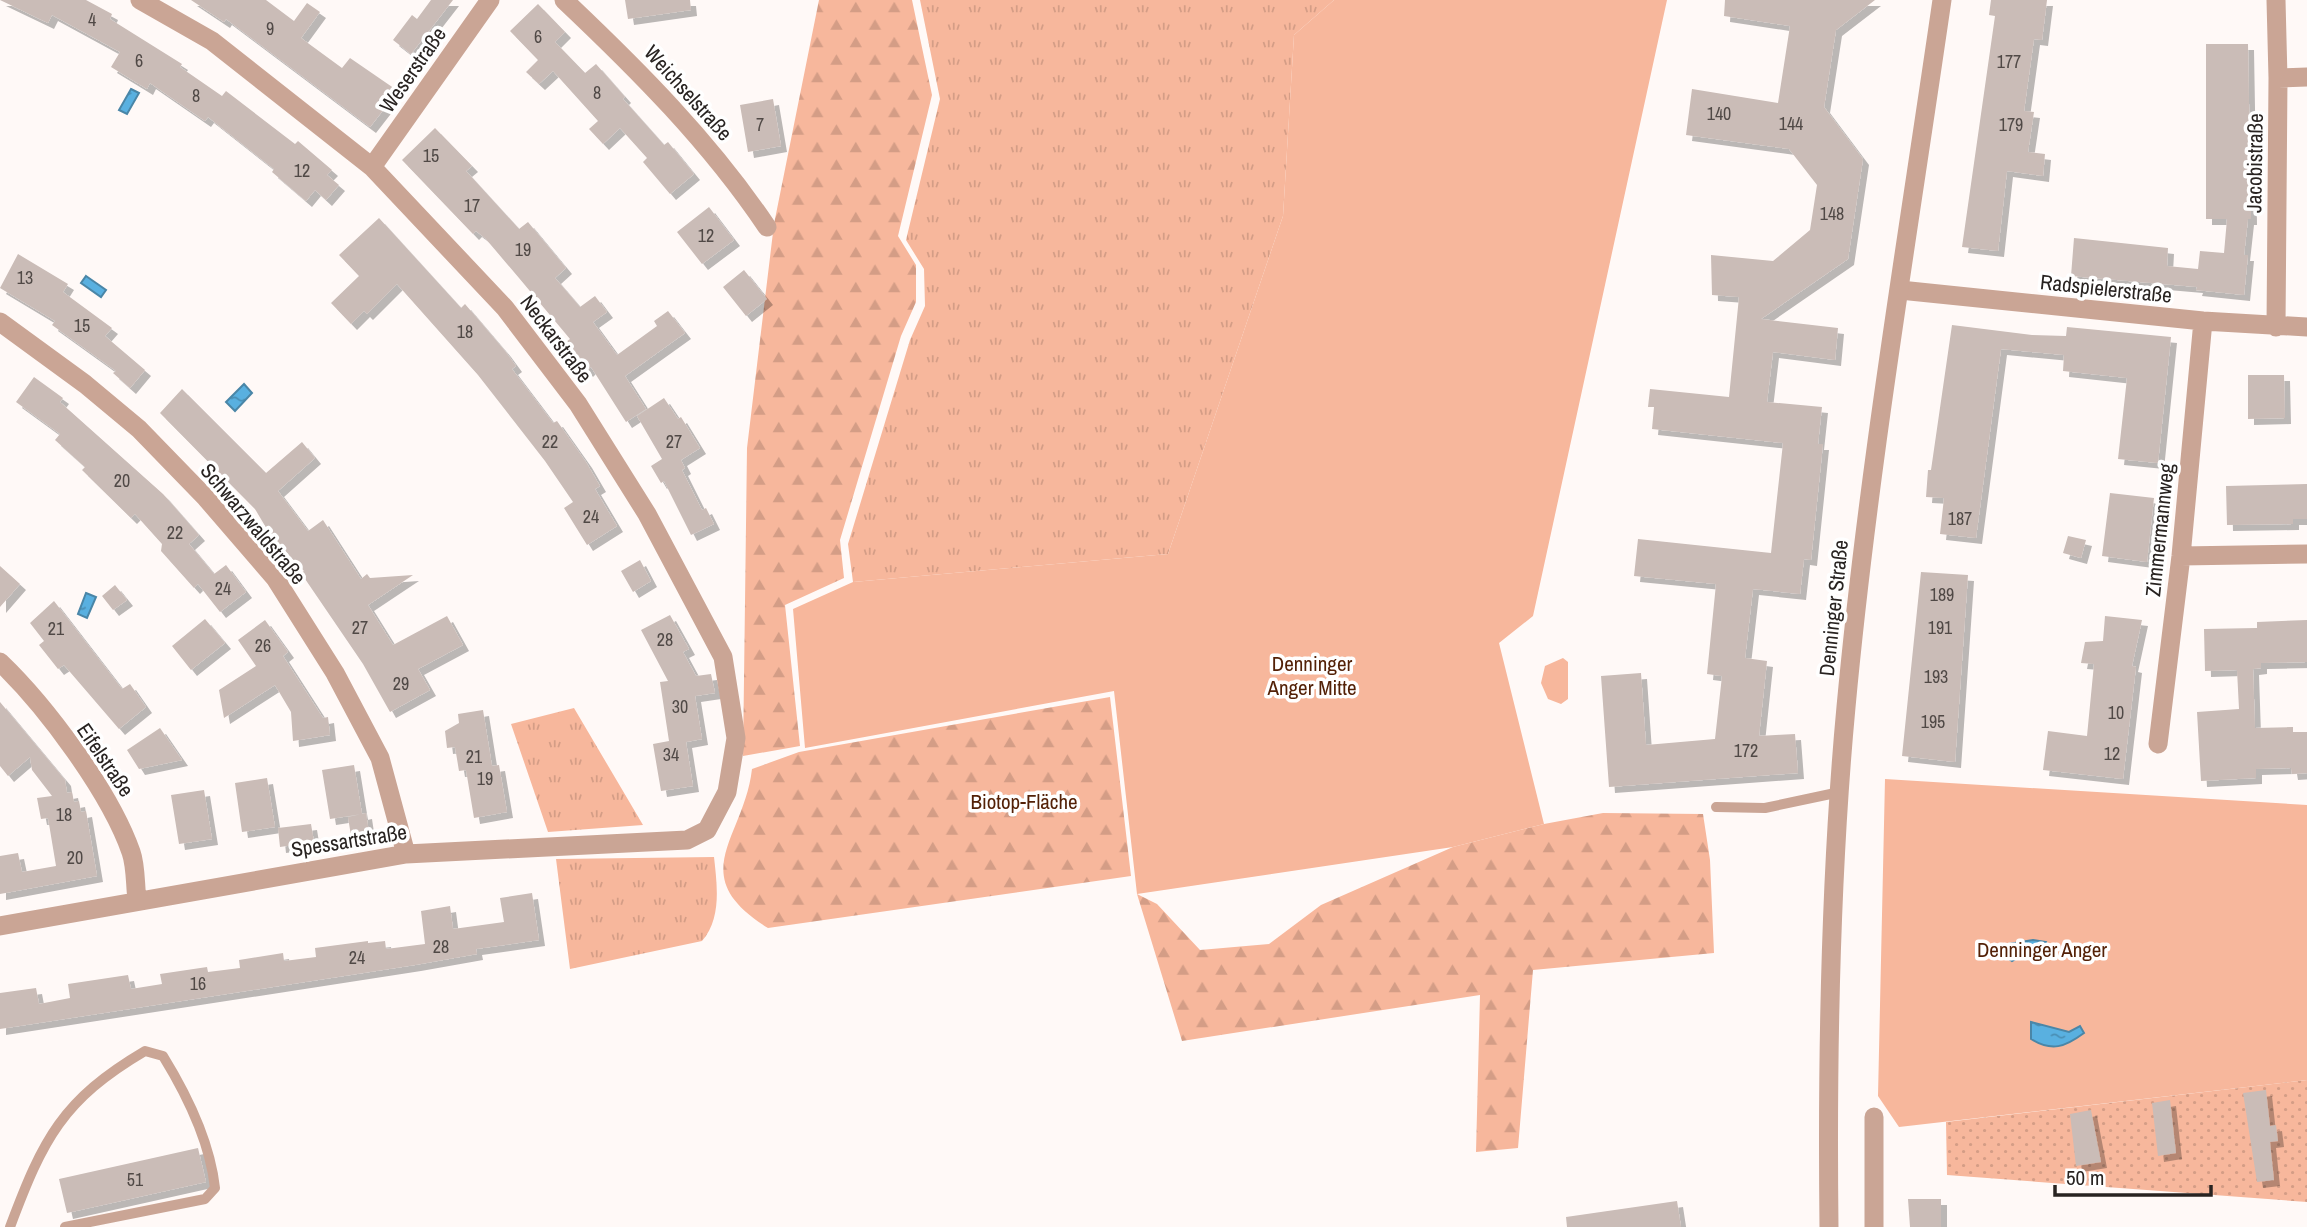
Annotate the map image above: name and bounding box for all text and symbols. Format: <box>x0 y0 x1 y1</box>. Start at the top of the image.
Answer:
house number: 4 <box>88 7 96 32</box>
house number: 9 <box>266 16 274 41</box>
street label: Weserstraße <box>373 21 453 118</box>
house number: 6 <box>534 24 542 49</box>
street label: Weichselstraße <box>638 39 739 147</box>
house number: 6 <box>135 48 143 73</box>
house number: 177 <box>1997 49 2021 74</box>
house number: 8 <box>593 80 601 105</box>
house number: 8 <box>192 83 200 108</box>
house number: 140 <box>1707 101 1731 126</box>
house number: 144 <box>1779 111 1803 136</box>
house number: 7 <box>756 112 764 137</box>
house number: 179 <box>1999 112 2023 137</box>
street label: Jacobistraße <box>2239 113 2270 213</box>
house number: 15 <box>423 143 439 168</box>
house number: 12 <box>294 158 310 183</box>
house number: 17 <box>464 193 480 218</box>
house number: 148 <box>1820 201 1844 226</box>
house number: 12 <box>698 223 714 248</box>
house number: 19 <box>515 237 531 262</box>
house number: 13 <box>17 265 33 290</box>
street label: Radspielerstraße <box>2039 267 2173 310</box>
street label: Neckarstraße <box>514 289 599 389</box>
house number: 15 <box>74 313 90 338</box>
house number: 18 <box>457 319 473 344</box>
house number: 22 <box>542 429 558 454</box>
house number: 27 <box>666 429 682 454</box>
street label: Schwarzwaldstraße <box>194 457 313 591</box>
street label: Zimmermannweg <box>2138 461 2181 598</box>
house number: 20 <box>114 468 130 493</box>
house number: 24 <box>583 504 599 529</box>
house number: 187 <box>1948 506 1972 531</box>
house number: 22 <box>167 520 183 545</box>
street label: Denninger Straße <box>1812 538 1855 678</box>
house number: 24 <box>215 576 231 601</box>
house number: 189 <box>1930 582 1954 607</box>
house number: 27 <box>352 615 368 640</box>
house number: 191 <box>1928 615 1953 640</box>
house number: 21 <box>48 616 65 641</box>
house number: 28 <box>657 627 673 652</box>
house number: 26 <box>255 633 271 658</box>
park label: Denninger Anger Mitte <box>1266 649 1357 702</box>
house number: 193 <box>1924 664 1948 689</box>
house number: 29 <box>393 671 409 696</box>
house number: 30 <box>672 694 688 719</box>
house number: 10 <box>2108 700 2124 725</box>
house number: 195 <box>1921 709 1945 734</box>
street label: Eifelstraße <box>70 717 141 802</box>
house number: 172 <box>1734 738 1758 763</box>
house number: 12 <box>2104 741 2120 766</box>
house number: 34 <box>663 742 679 767</box>
house number: 21 <box>466 744 483 769</box>
house number: 19 <box>477 766 493 791</box>
park label: Biotop-Fläche <box>970 787 1078 816</box>
house number: 18 <box>56 802 72 827</box>
street label: Spessartstraße <box>289 817 409 864</box>
house number: 20 <box>67 845 83 870</box>
house number: 28 <box>433 934 449 959</box>
park label: Denninger Anger <box>1977 935 2107 964</box>
house number: 24 <box>349 945 365 970</box>
house number: 16 <box>190 971 206 996</box>
scale bar <box>2055 1154 2211 1198</box>
text: 50 m <box>2066 1163 2104 1192</box>
house number: 51 <box>127 1167 144 1192</box>

